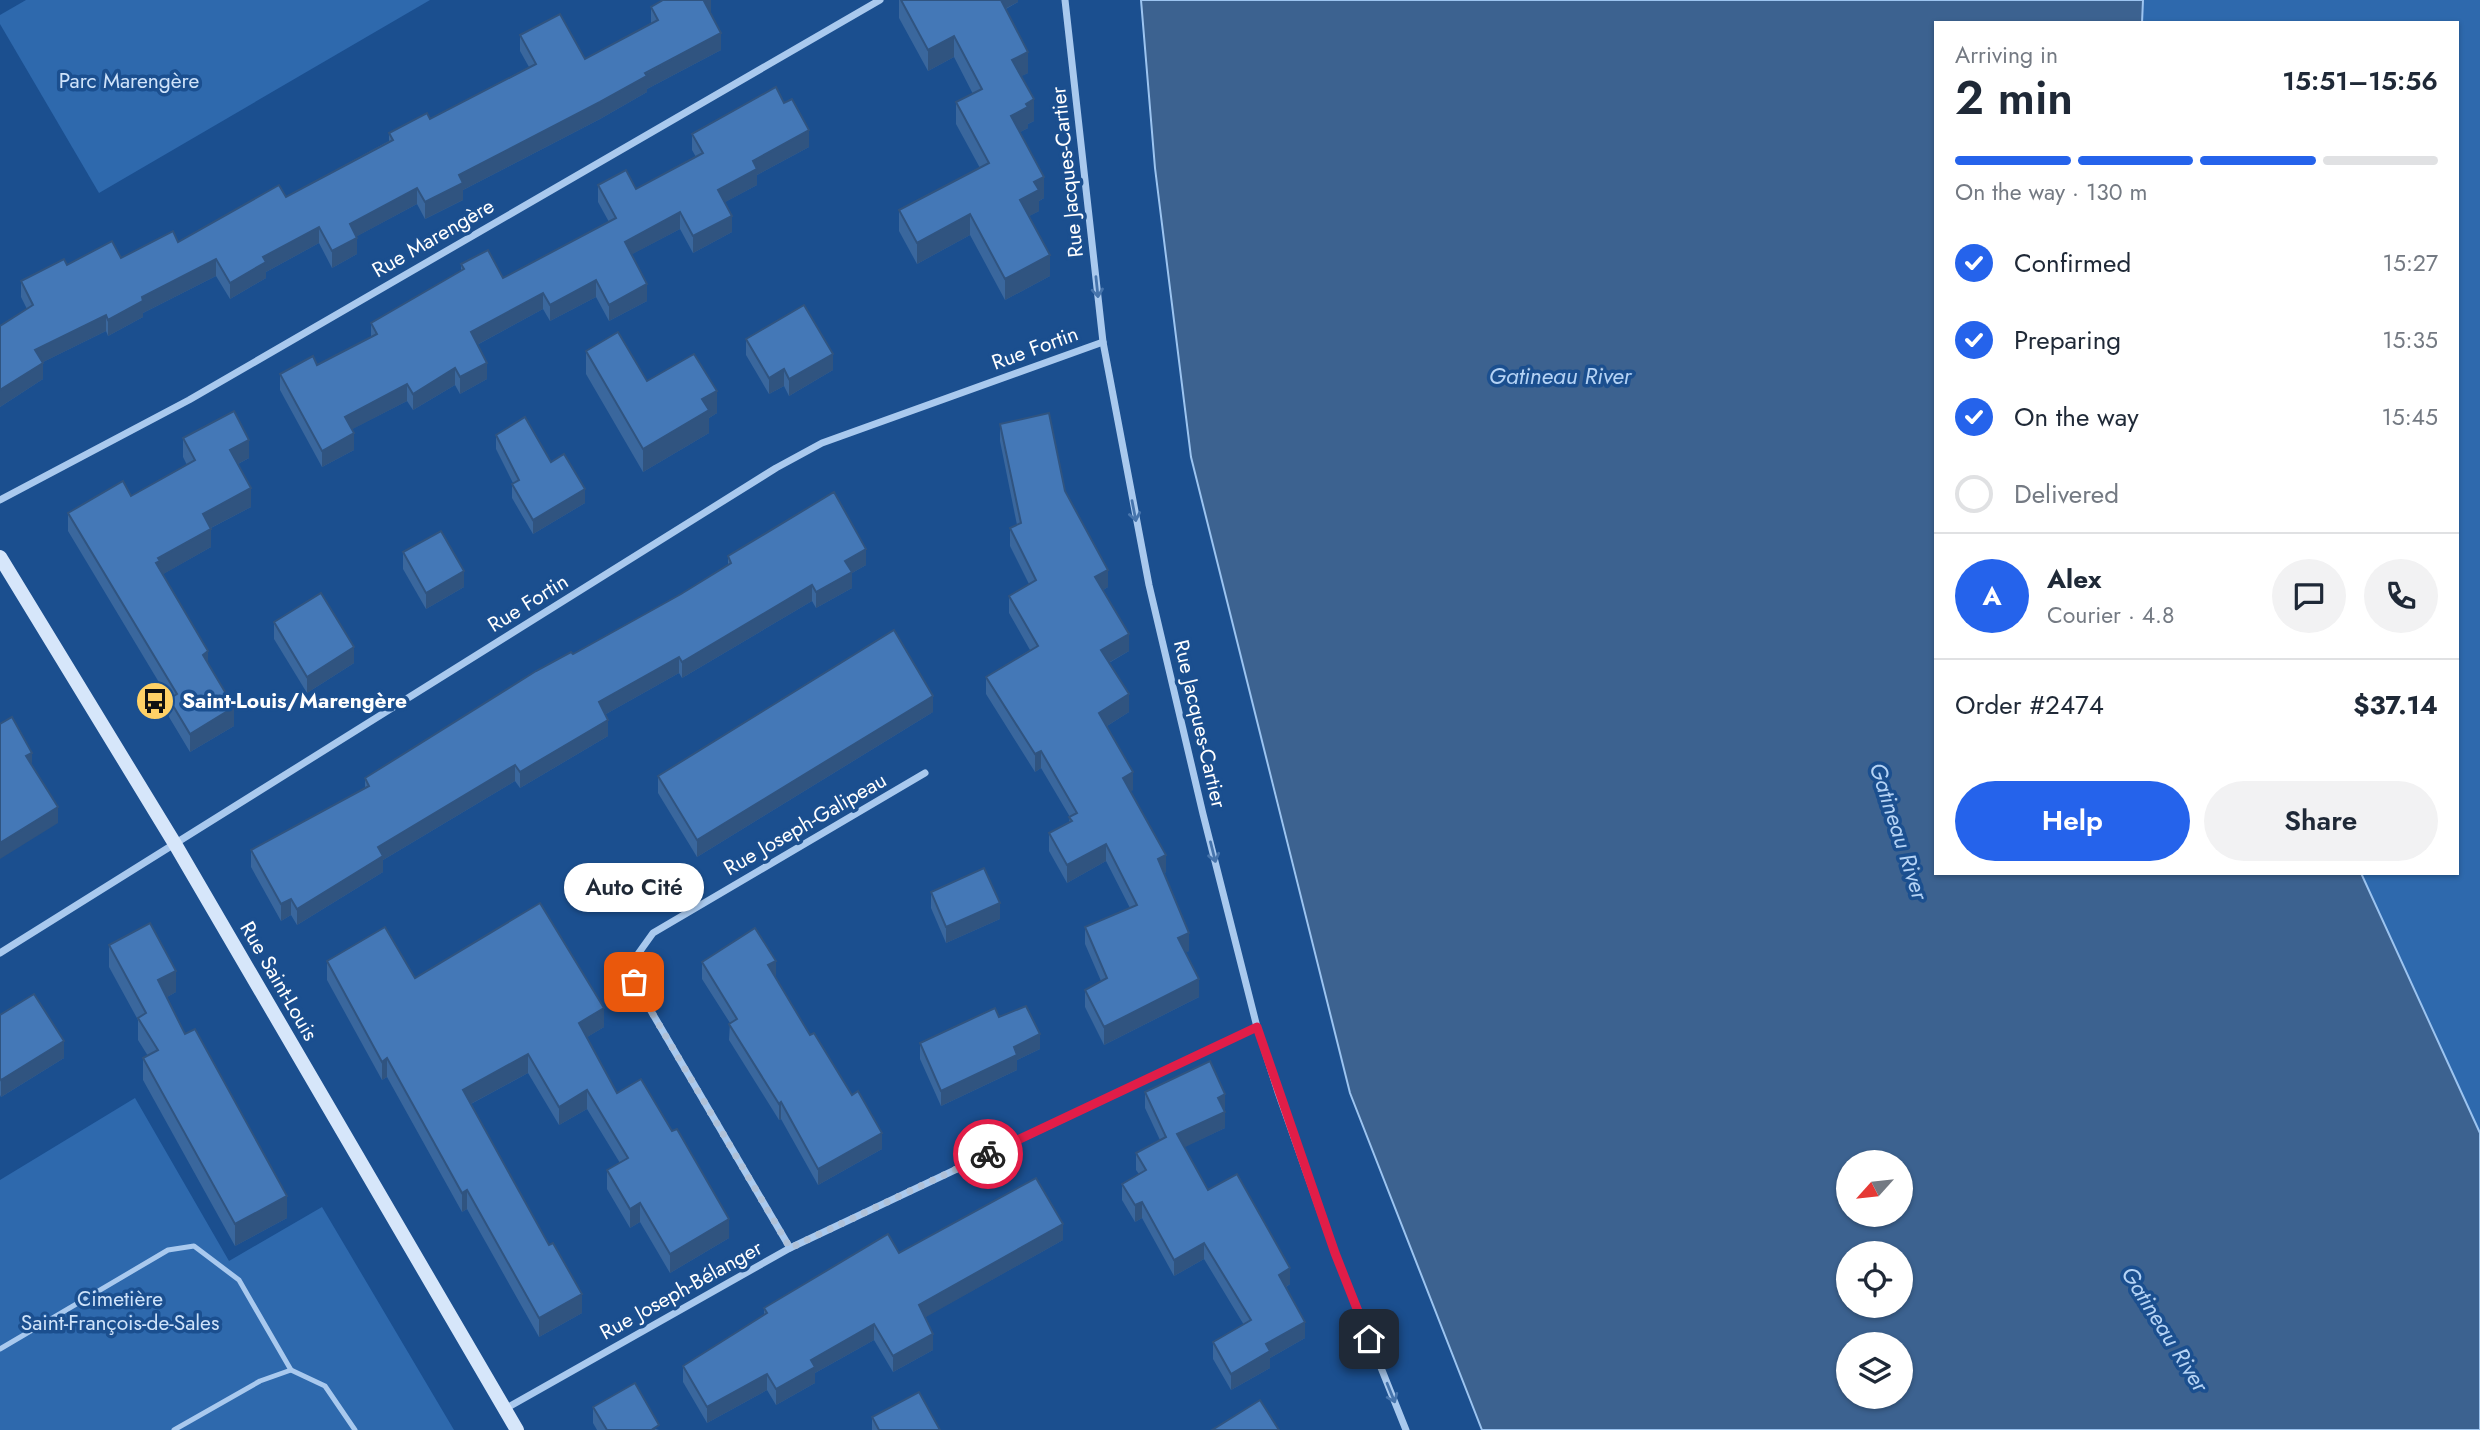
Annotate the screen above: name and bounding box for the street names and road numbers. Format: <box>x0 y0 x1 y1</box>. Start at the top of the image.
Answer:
street label: Rue Jacques-Cartier <box>1043 84 1091 259</box>
street label: Rue Marengère <box>367 191 500 285</box>
street label: Rue Fortin <box>988 319 1082 377</box>
street label: Rue Fortin <box>482 566 574 640</box>
street label: Rue Jacques-Cartier <box>1166 637 1234 812</box>
street label: Rue Joseph-Galipeau <box>718 765 892 883</box>
street label: Rue Saint-Louis <box>233 916 325 1046</box>
street label: Rue Joseph-Bélanger <box>594 1232 768 1347</box>

